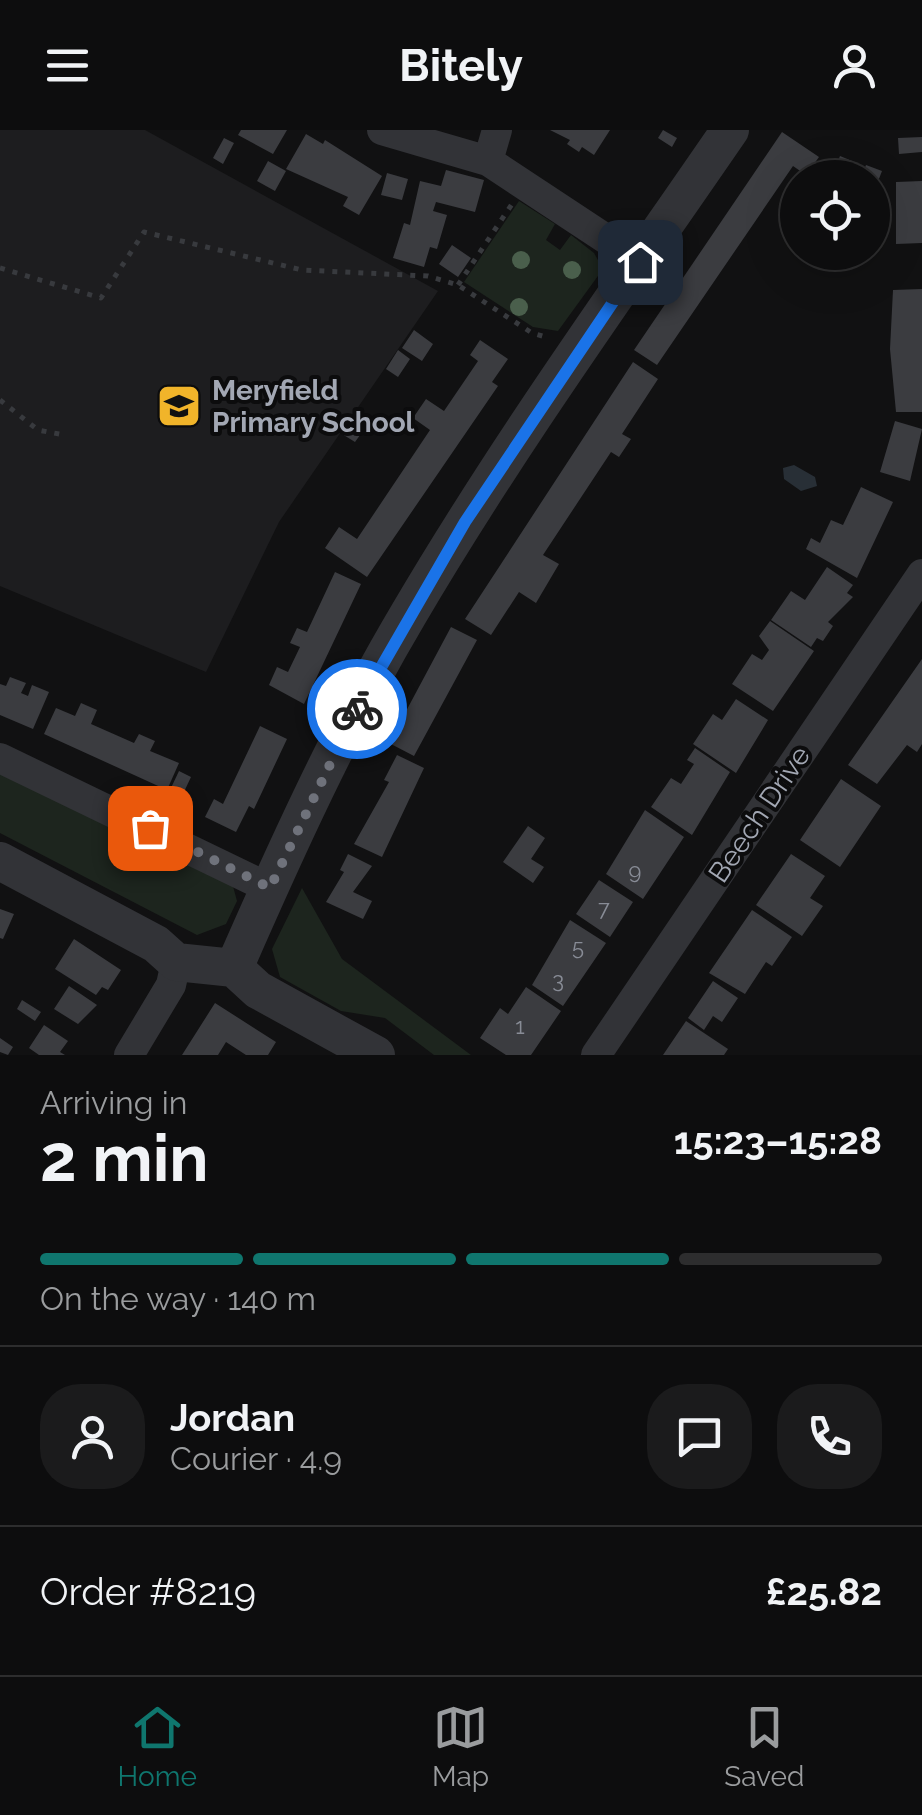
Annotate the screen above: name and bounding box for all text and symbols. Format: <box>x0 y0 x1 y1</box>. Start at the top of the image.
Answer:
icon: menu <box>40 38 95 93</box>
icon: person <box>827 38 882 93</box>
text: Bitely <box>399 39 523 92</box>
map controls <box>780 160 890 270</box>
button: locate <box>780 160 890 270</box>
pin <box>598 220 683 305</box>
icon: home <box>613 235 668 290</box>
place label: Meryfield Primary School <box>212 374 415 439</box>
school or university icon: Meryfield Primary School <box>156 383 202 429</box>
courier <box>307 659 407 759</box>
icon: bike <box>330 682 385 737</box>
street label: Beech Drive <box>702 740 817 889</box>
pin <box>108 786 193 871</box>
icon: bag <box>123 801 178 856</box>
house number: 9 <box>629 858 641 884</box>
house number: 7 <box>598 895 610 921</box>
house number: 5 <box>572 934 584 960</box>
house number: 3 <box>552 967 564 993</box>
house number: 1 <box>515 1013 525 1039</box>
text: Arriving in <box>40 1084 187 1121</box>
text: 15:23–15:28 <box>674 1118 882 1163</box>
text: 2 min <box>40 1120 209 1196</box>
text: On the way · 140 m <box>40 1280 316 1317</box>
button: person <box>40 1384 145 1489</box>
button: chat <box>647 1384 752 1489</box>
button: phone <box>777 1384 882 1489</box>
text: Jordan <box>170 1395 295 1440</box>
text: Courier · 4.9 <box>170 1440 342 1477</box>
text: Order #8219 <box>40 1569 256 1614</box>
text: £25.82 <box>766 1569 882 1614</box>
tab: Home <box>118 1700 197 1793</box>
tab: Map <box>432 1700 489 1793</box>
tab: Saved <box>724 1700 804 1793</box>

